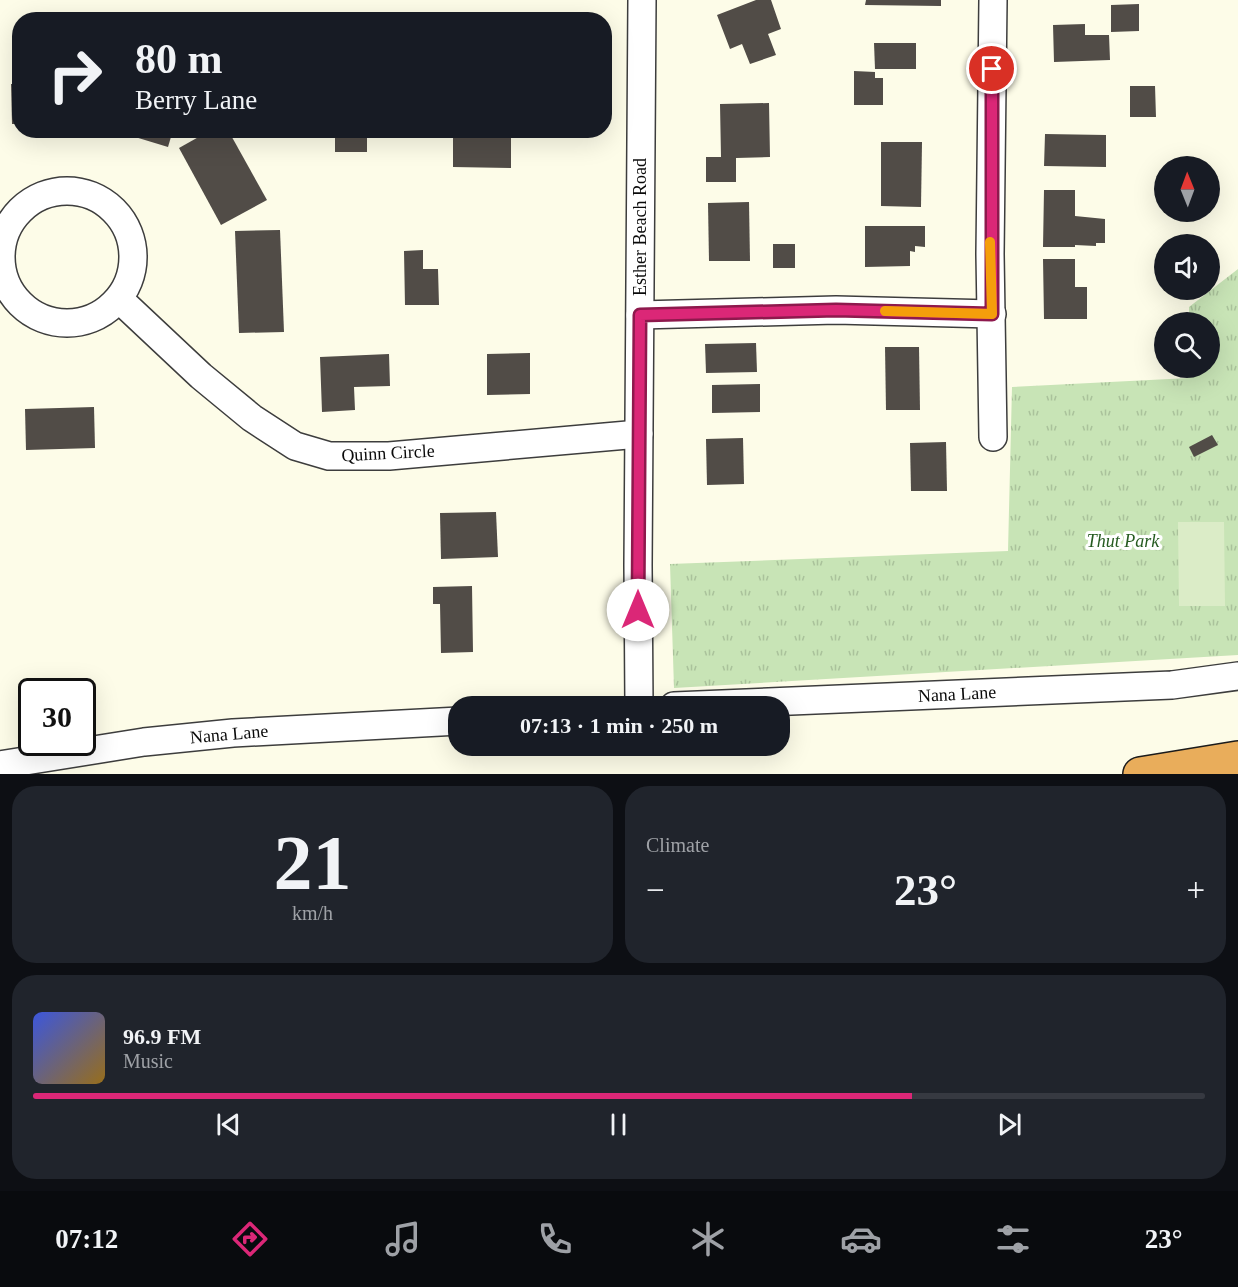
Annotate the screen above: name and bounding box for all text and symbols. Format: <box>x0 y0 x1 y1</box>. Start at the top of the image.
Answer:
icon: right <box>36 36 114 114</box>
text: 80 m <box>135 36 223 82</box>
pin <box>966 43 1017 94</box>
icon: arrive <box>975 52 1008 85</box>
text: Berry Lane <box>135 85 257 115</box>
north arrow <box>1154 156 1220 222</box>
map controls <box>1154 156 1220 378</box>
street label: Esther Beach Road <box>630 158 650 296</box>
button: sound <box>1154 234 1220 300</box>
button: search <box>1154 312 1220 378</box>
street label: Quinn Circle <box>341 441 435 465</box>
park label: Thut Park <box>1087 531 1160 551</box>
position arrow <box>606 578 670 642</box>
speed limit sign: 30 <box>18 678 96 756</box>
street label: Nana Lane <box>917 682 997 706</box>
text: 07:13 · 1 min · 250 m <box>520 713 718 738</box>
street label: Nana Lane <box>189 721 269 747</box>
text: 21 <box>274 819 352 906</box>
text: Climate <box>646 834 709 856</box>
text: 23° <box>894 865 957 915</box>
text: − <box>646 872 665 908</box>
text: + <box>1186 872 1205 908</box>
text: km/h <box>292 902 333 924</box>
text: 96.9 FM <box>123 1024 201 1049</box>
text: Music <box>123 1050 173 1072</box>
icon: previous <box>212 1108 245 1141</box>
icon: pause <box>602 1108 635 1141</box>
icon: next <box>993 1108 1026 1141</box>
icon: directions <box>229 1218 271 1260</box>
icon: music <box>382 1218 424 1260</box>
icon: phone <box>534 1218 576 1260</box>
icon: climate <box>687 1218 729 1260</box>
icon: car <box>840 1218 882 1260</box>
icon: filters <box>992 1218 1034 1260</box>
text: 07:12 <box>55 1224 118 1254</box>
text: 23° <box>1145 1224 1183 1254</box>

